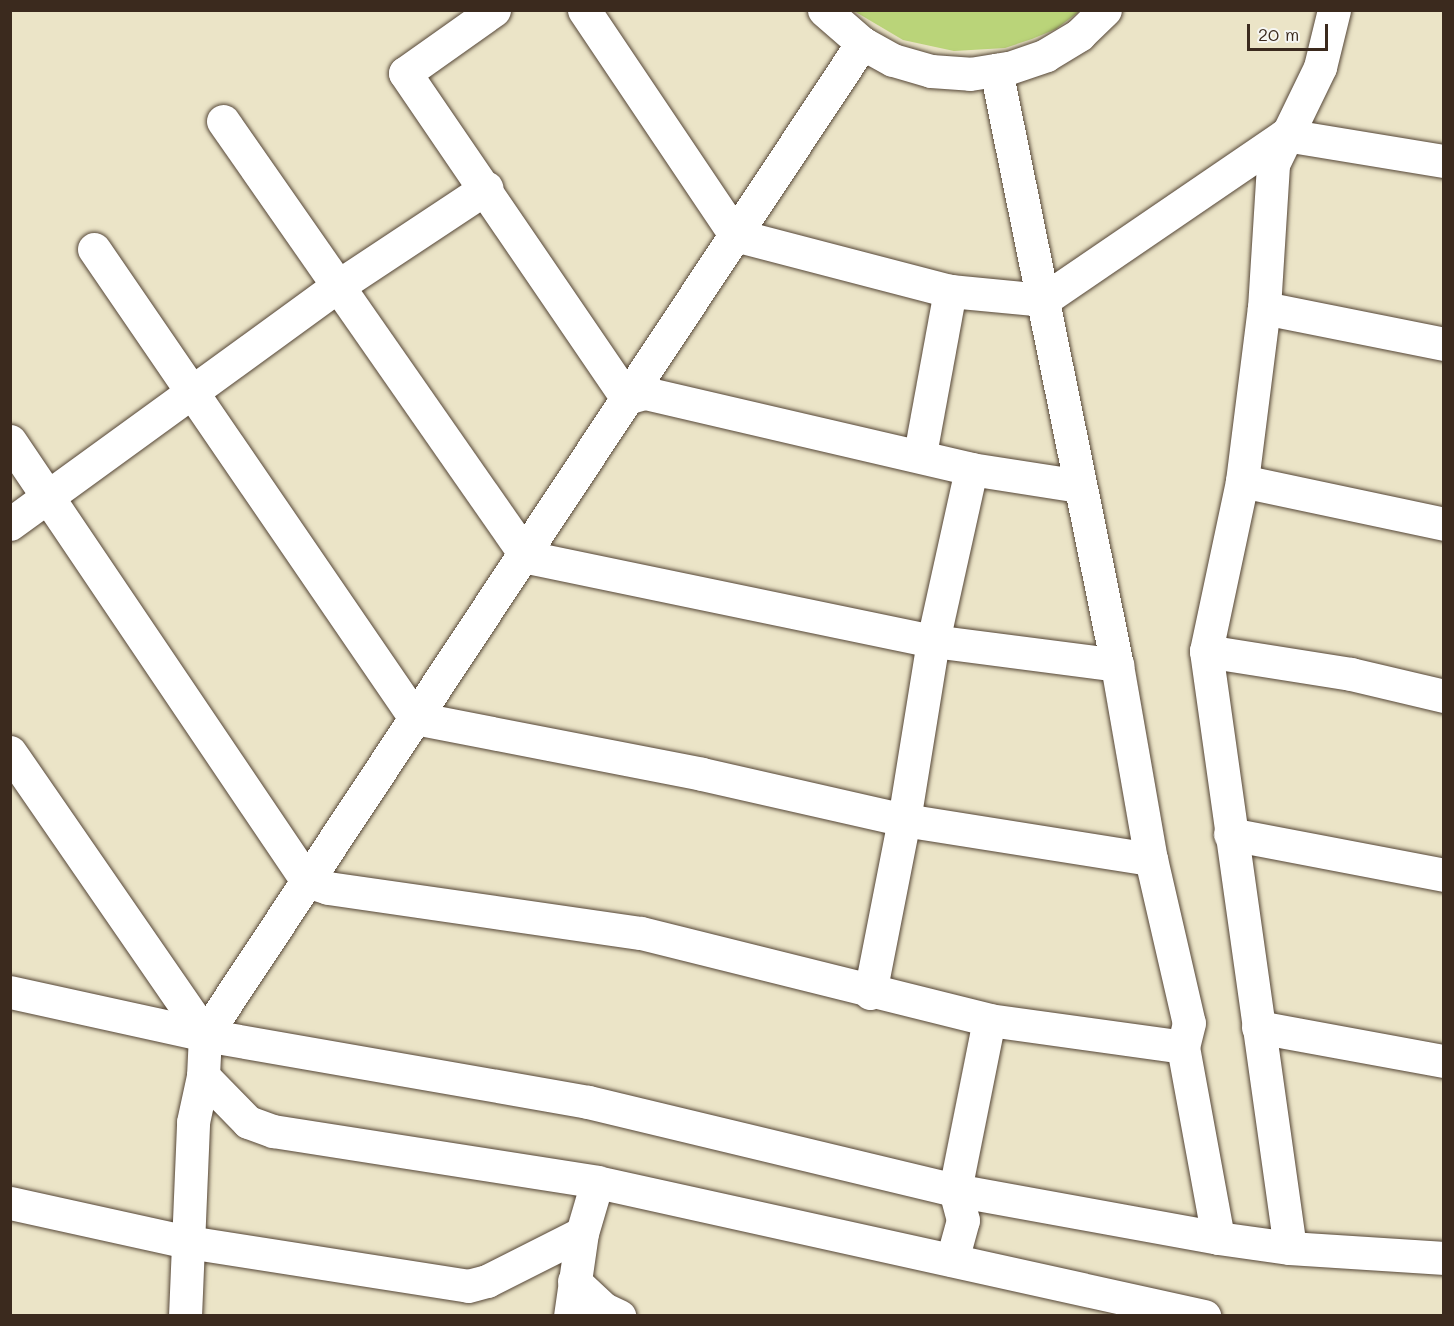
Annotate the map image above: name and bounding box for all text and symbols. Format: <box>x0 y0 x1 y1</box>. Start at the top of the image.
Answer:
scale bar <box>1250 12 1331 50</box>
text: 20 m <box>1258 22 1299 46</box>

